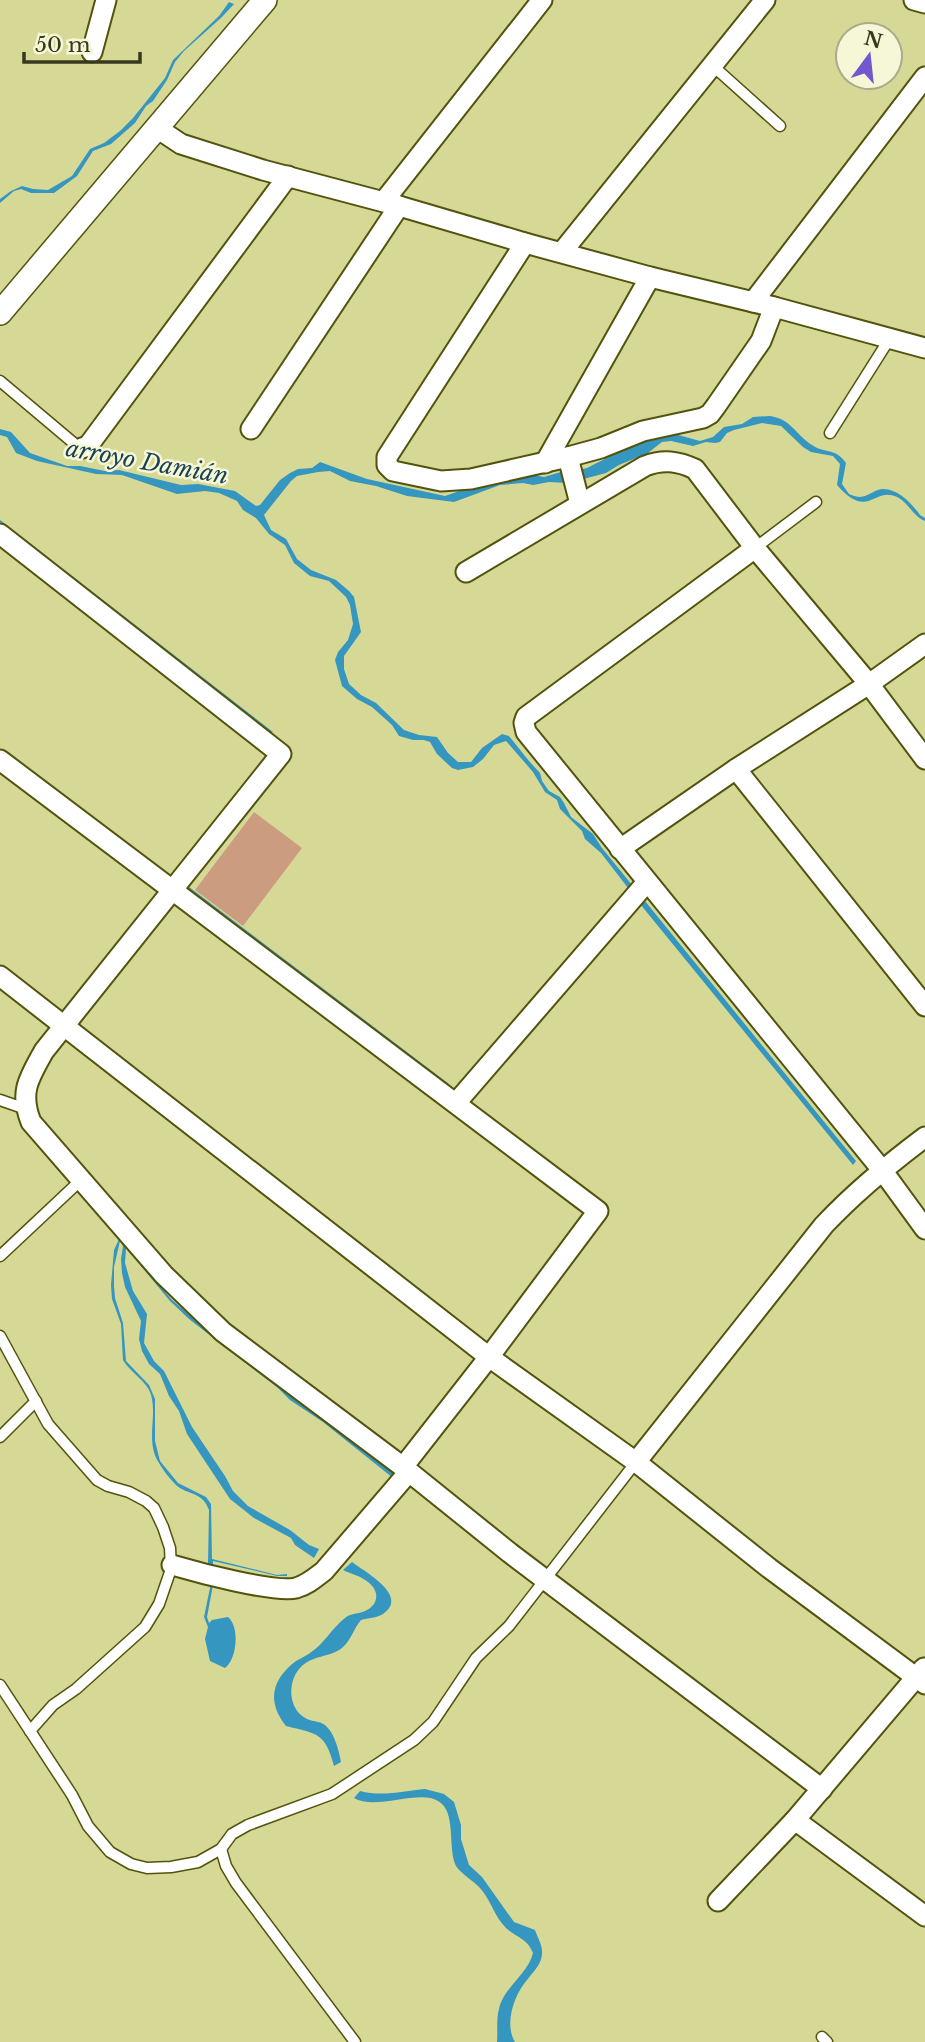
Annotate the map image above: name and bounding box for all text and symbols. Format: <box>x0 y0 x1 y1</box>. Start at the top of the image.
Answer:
scale bar <box>24 21 140 65</box>
north arrow <box>834 21 904 91</box>
text: N <box>862 27 885 54</box>
text: 50 m <box>35 32 91 58</box>
water label: arroyo Damián <box>64 434 230 490</box>

